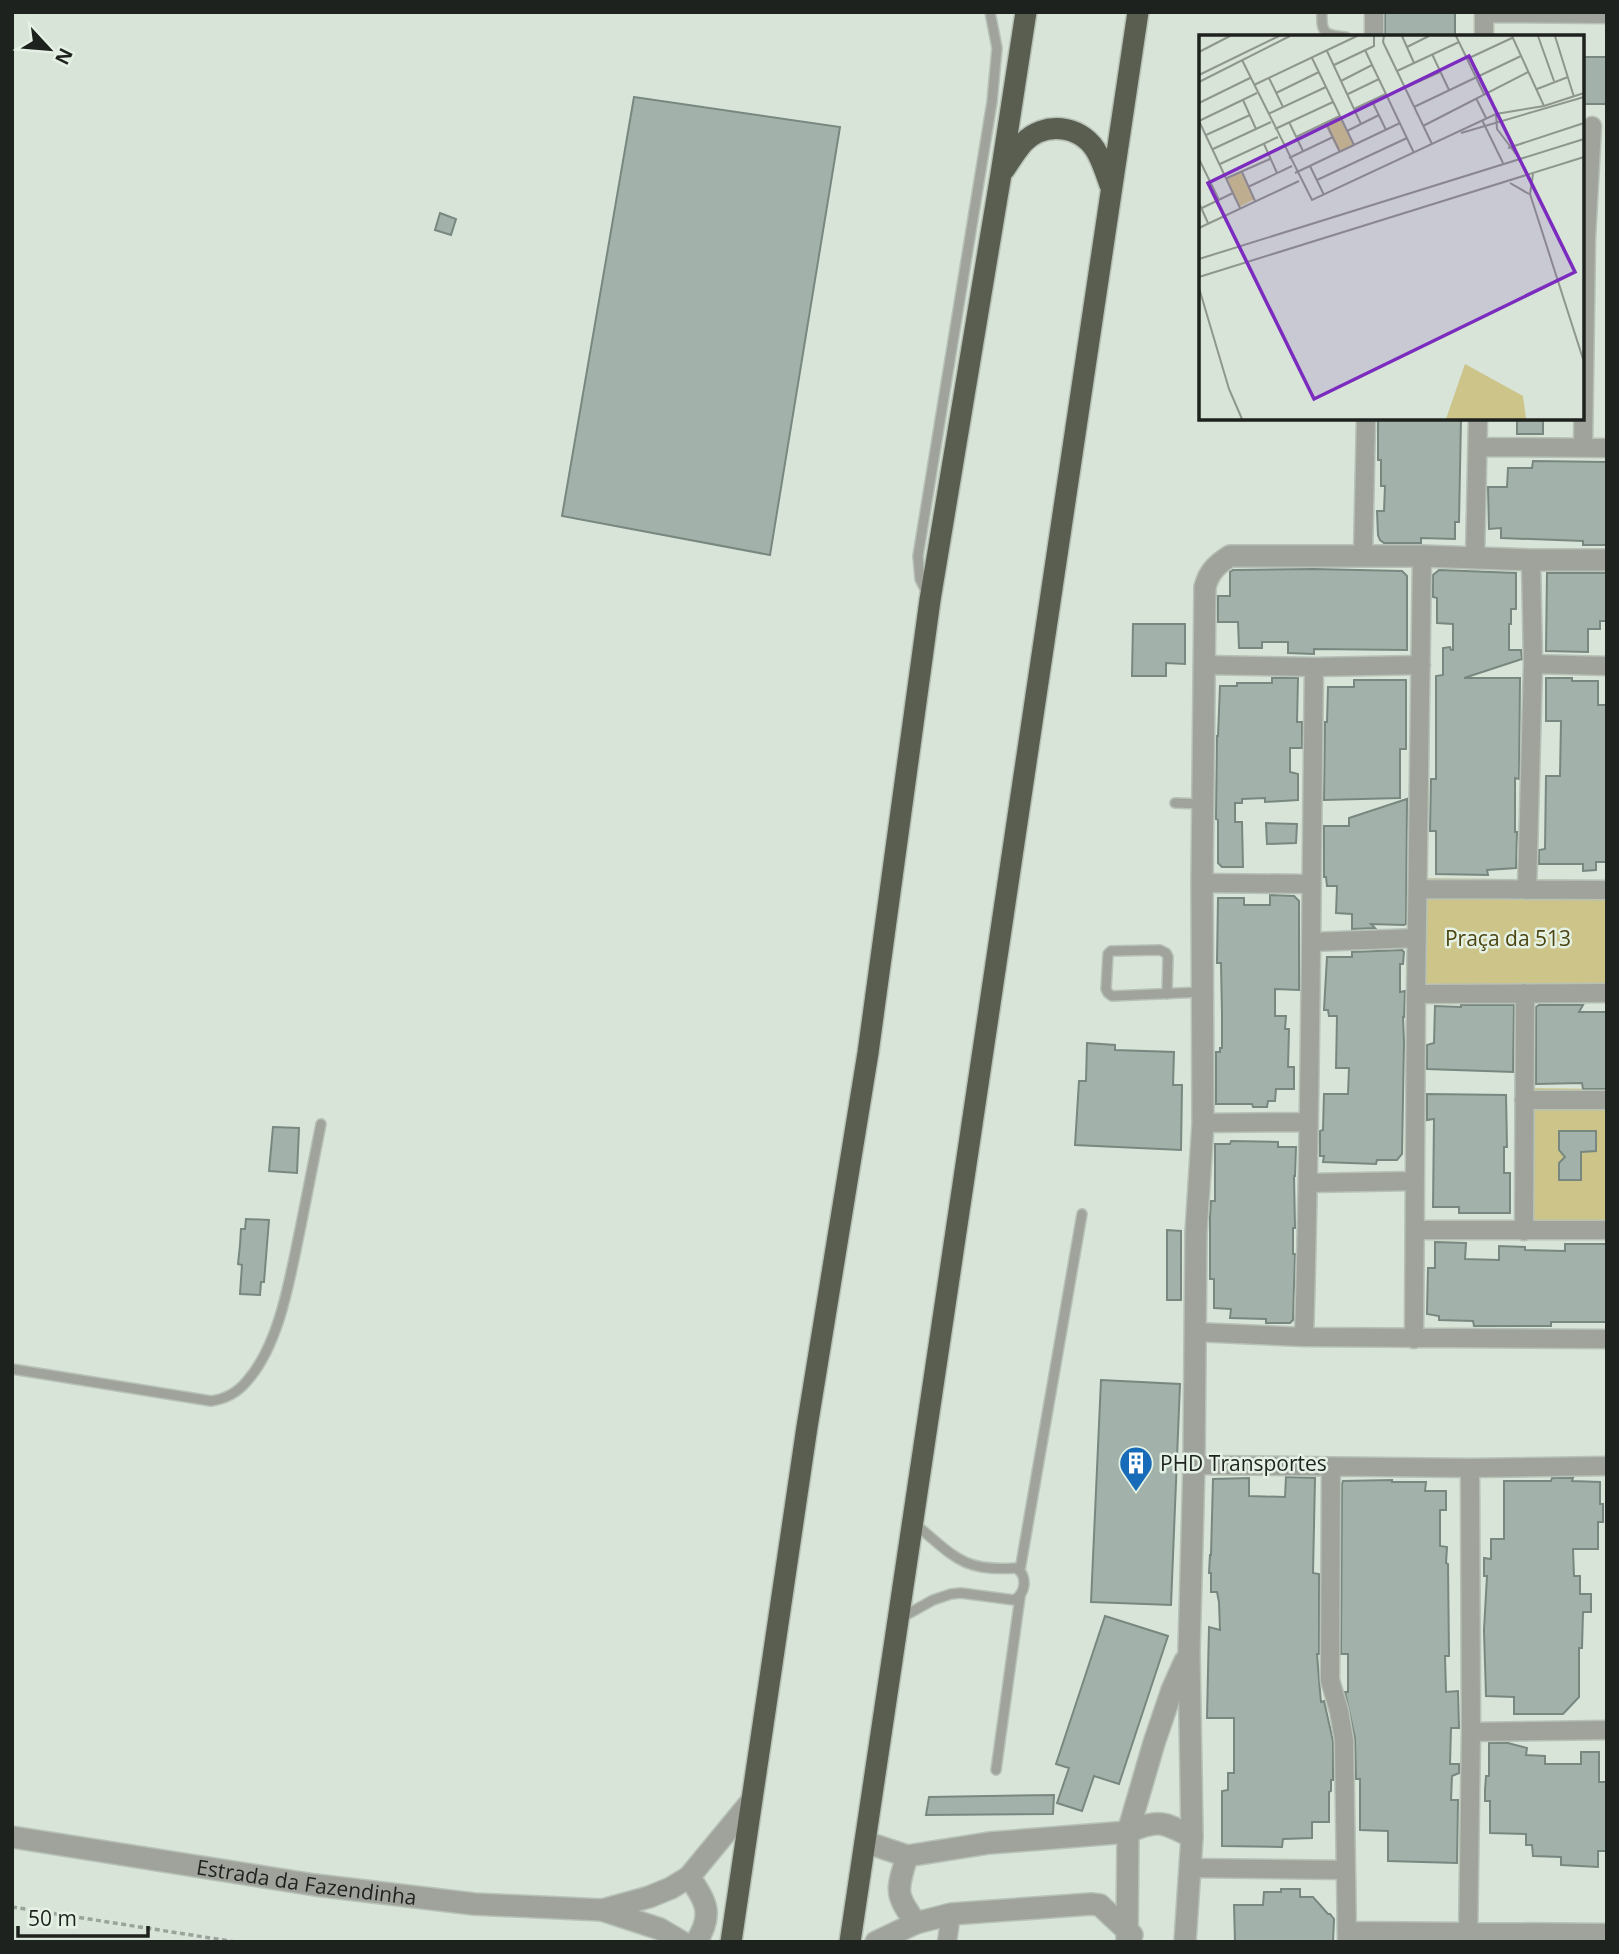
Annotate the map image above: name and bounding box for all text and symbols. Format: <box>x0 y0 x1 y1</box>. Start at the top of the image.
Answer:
north arrow <box>14 14 84 84</box>
inset map <box>1199 35 1584 420</box>
text: N <box>49 44 79 69</box>
park label: Praça da 513 <box>1445 924 1571 952</box>
building icon: PHD Transportes <box>1117 1444 1155 1493</box>
place label: PHD Transportes <box>1160 1449 1327 1477</box>
street label: Estrada da Fazendinha <box>194 1852 418 1911</box>
scale bar <box>18 1895 147 1939</box>
text: 50 m <box>28 1904 77 1932</box>

